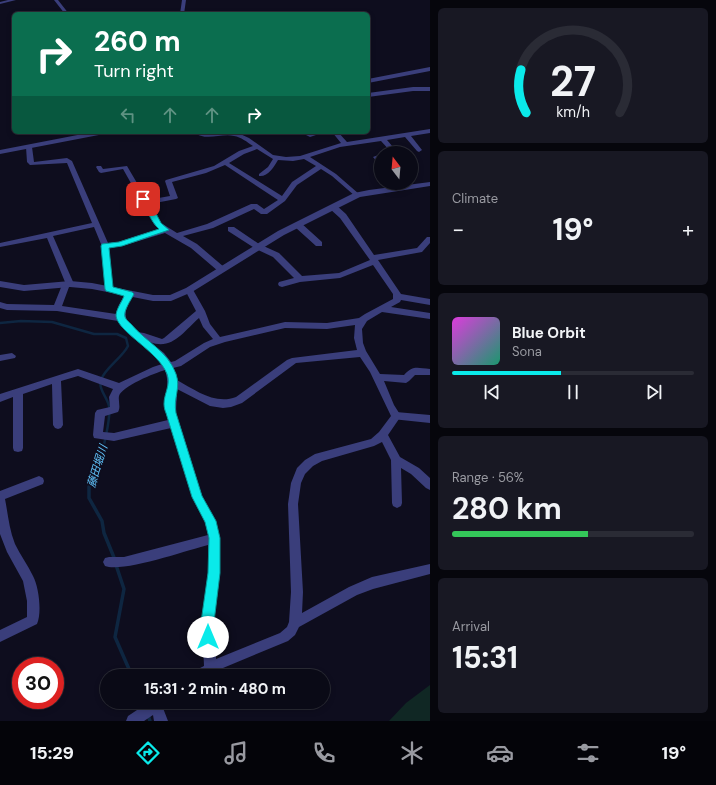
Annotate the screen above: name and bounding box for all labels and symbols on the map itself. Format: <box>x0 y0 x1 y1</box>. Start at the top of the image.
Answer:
north arrow <box>374 146 418 190</box>
pin <box>126 182 160 216</box>
water label: 藤田堀川 <box>84 442 110 489</box>
position arrow <box>187 616 229 658</box>
speed limit sign: 30 <box>12 657 64 709</box>

